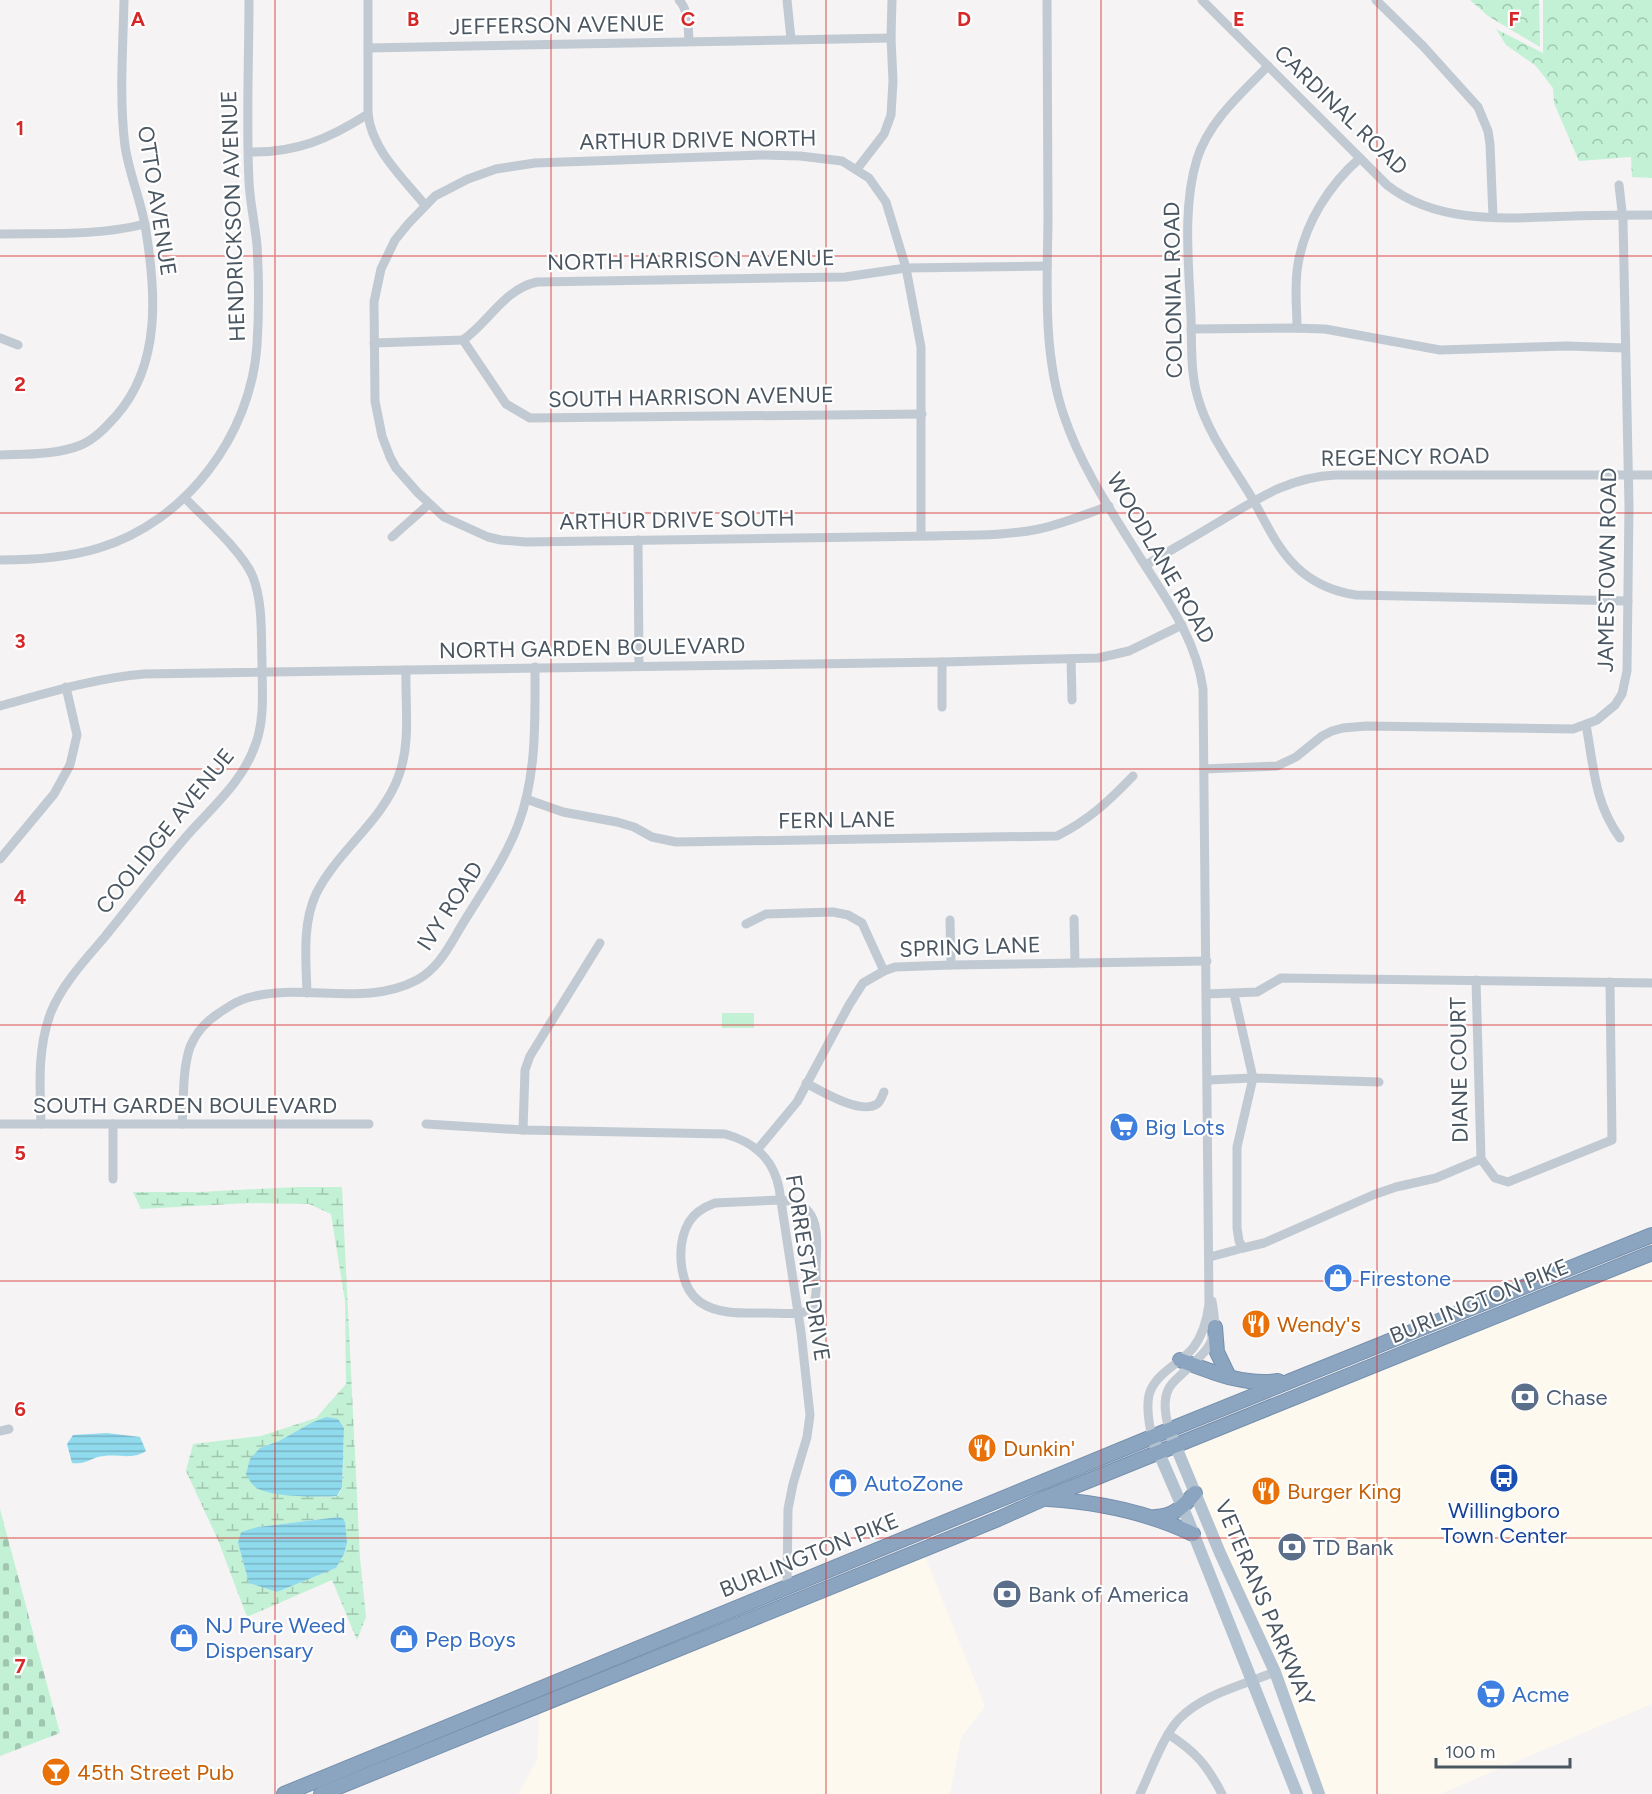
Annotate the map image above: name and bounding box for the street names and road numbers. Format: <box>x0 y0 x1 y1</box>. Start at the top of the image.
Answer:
street label: JEFFERSON AVENUE <box>449 10 665 40</box>
street label: CARDINAL ROAD <box>1269 39 1413 181</box>
street label: HENDRICKSON AVENUE <box>215 90 251 342</box>
street label: OTTO AVENUE <box>132 124 182 278</box>
street label: ARTHUR DRIVE NORTH <box>579 124 817 156</box>
street label: COLONIAL ROAD <box>1158 201 1188 379</box>
street label: NORTH HARRISON AVENUE <box>547 244 835 276</box>
street label: SOUTH HARRISON AVENUE <box>548 381 834 413</box>
street label: REGENCY ROAD <box>1320 442 1490 472</box>
street label: JAMESTOWN ROAD <box>1592 467 1622 673</box>
street label: WOODLANE ROAD <box>1101 468 1221 648</box>
street label: ARTHUR DRIVE SOUTH <box>559 504 795 536</box>
street label: NORTH GARDEN BOULEVARD <box>439 632 745 664</box>
street label: COOLIDGE AVENUE <box>90 743 240 919</box>
street label: FERN LANE <box>778 805 896 835</box>
street label: IVY ROAD <box>411 856 489 956</box>
street label: SPRING LANE <box>899 931 1041 963</box>
street label: DIANE COURT <box>1444 997 1474 1143</box>
street label: SOUTH GARDEN BOULEVARD <box>33 1092 337 1119</box>
street label: FORRESTAL DRIVE <box>780 1173 836 1363</box>
street label: BURLINGTON PIKE <box>1386 1253 1572 1349</box>
street label: VETERANS PARKWAY <box>1209 1496 1321 1711</box>
street label: BURLINGTON PIKE <box>716 1507 902 1603</box>

